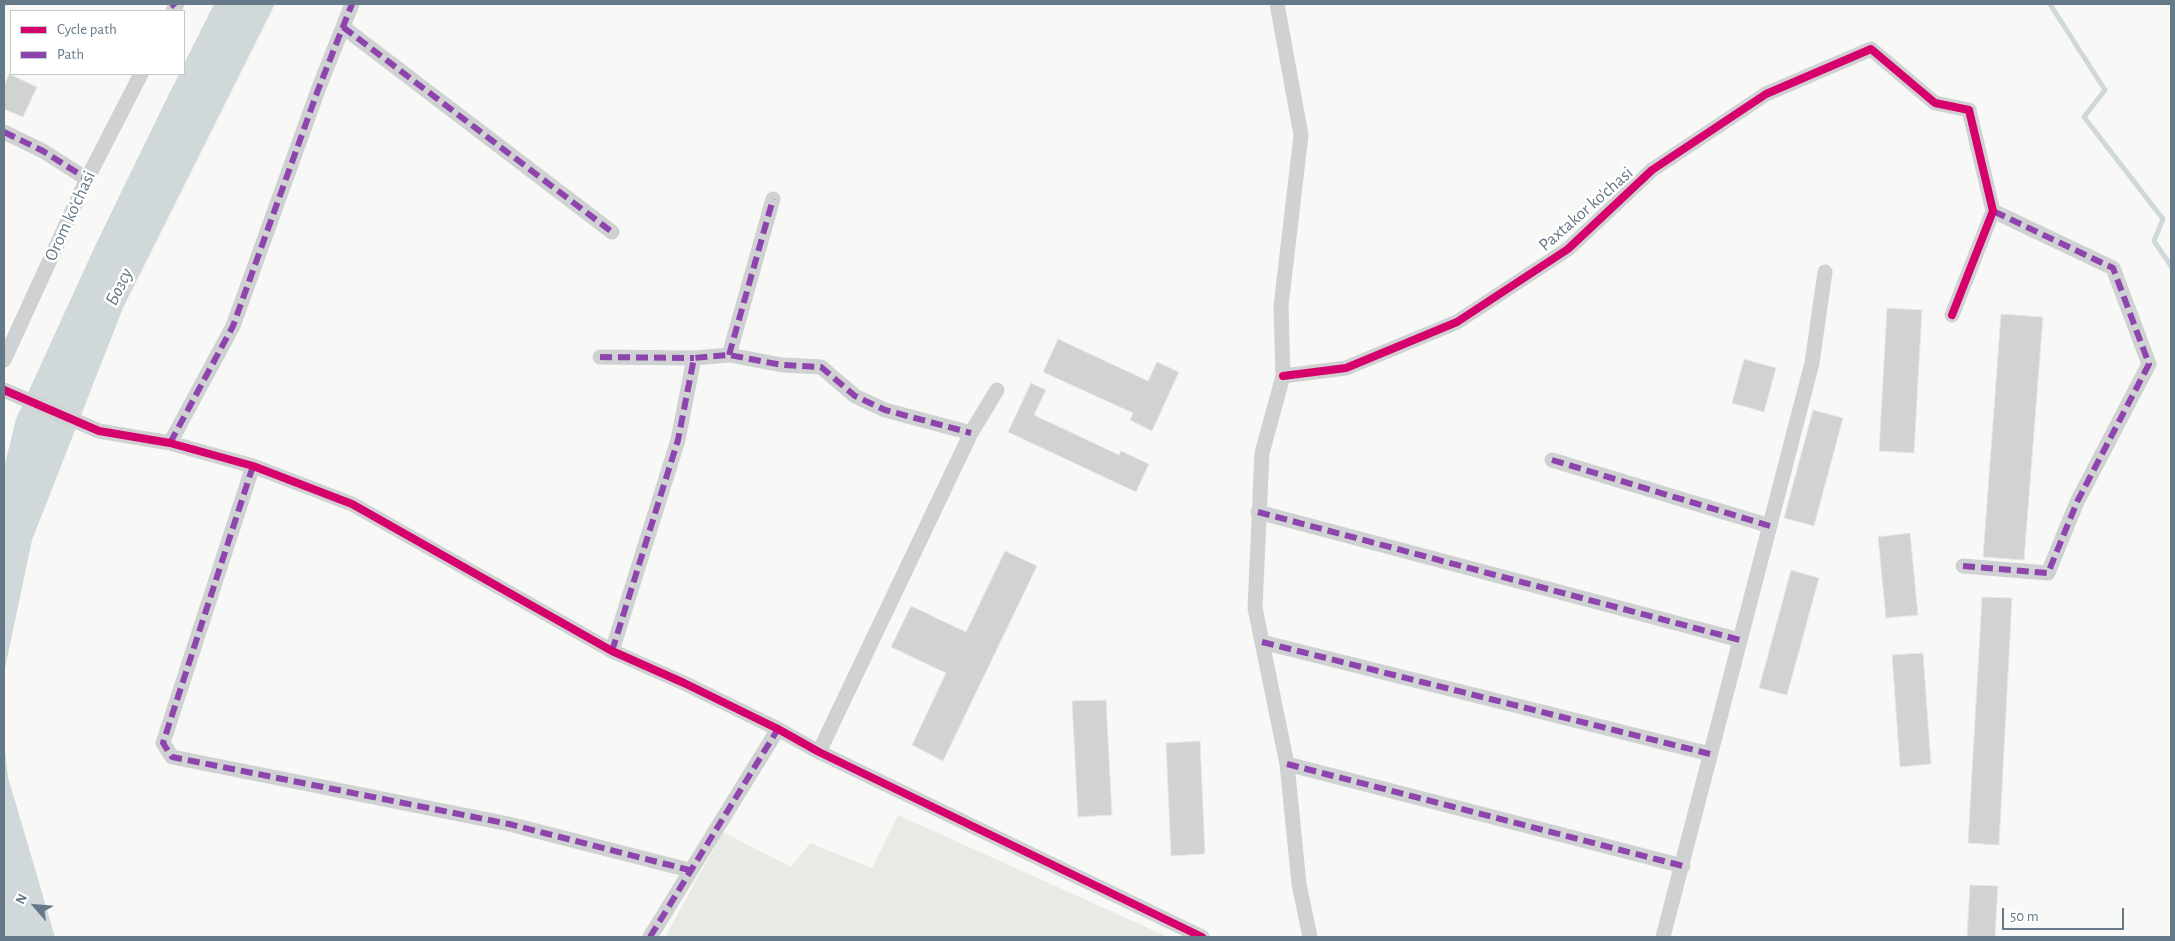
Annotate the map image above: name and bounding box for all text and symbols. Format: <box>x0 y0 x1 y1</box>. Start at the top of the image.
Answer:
legend <box>10 10 185 75</box>
text: Cycle path <box>57 22 117 37</box>
text: Path <box>57 47 84 62</box>
street label: Paxtakor ko'chasi <box>1534 162 1638 256</box>
street label: Orom ko'chasi <box>40 167 100 265</box>
water label: Бозсу <box>100 264 138 310</box>
north arrow <box>10 881 60 931</box>
text: N <box>13 892 30 907</box>
scale bar <box>2005 898 2128 930</box>
text: 50 m <box>2010 909 2039 924</box>

